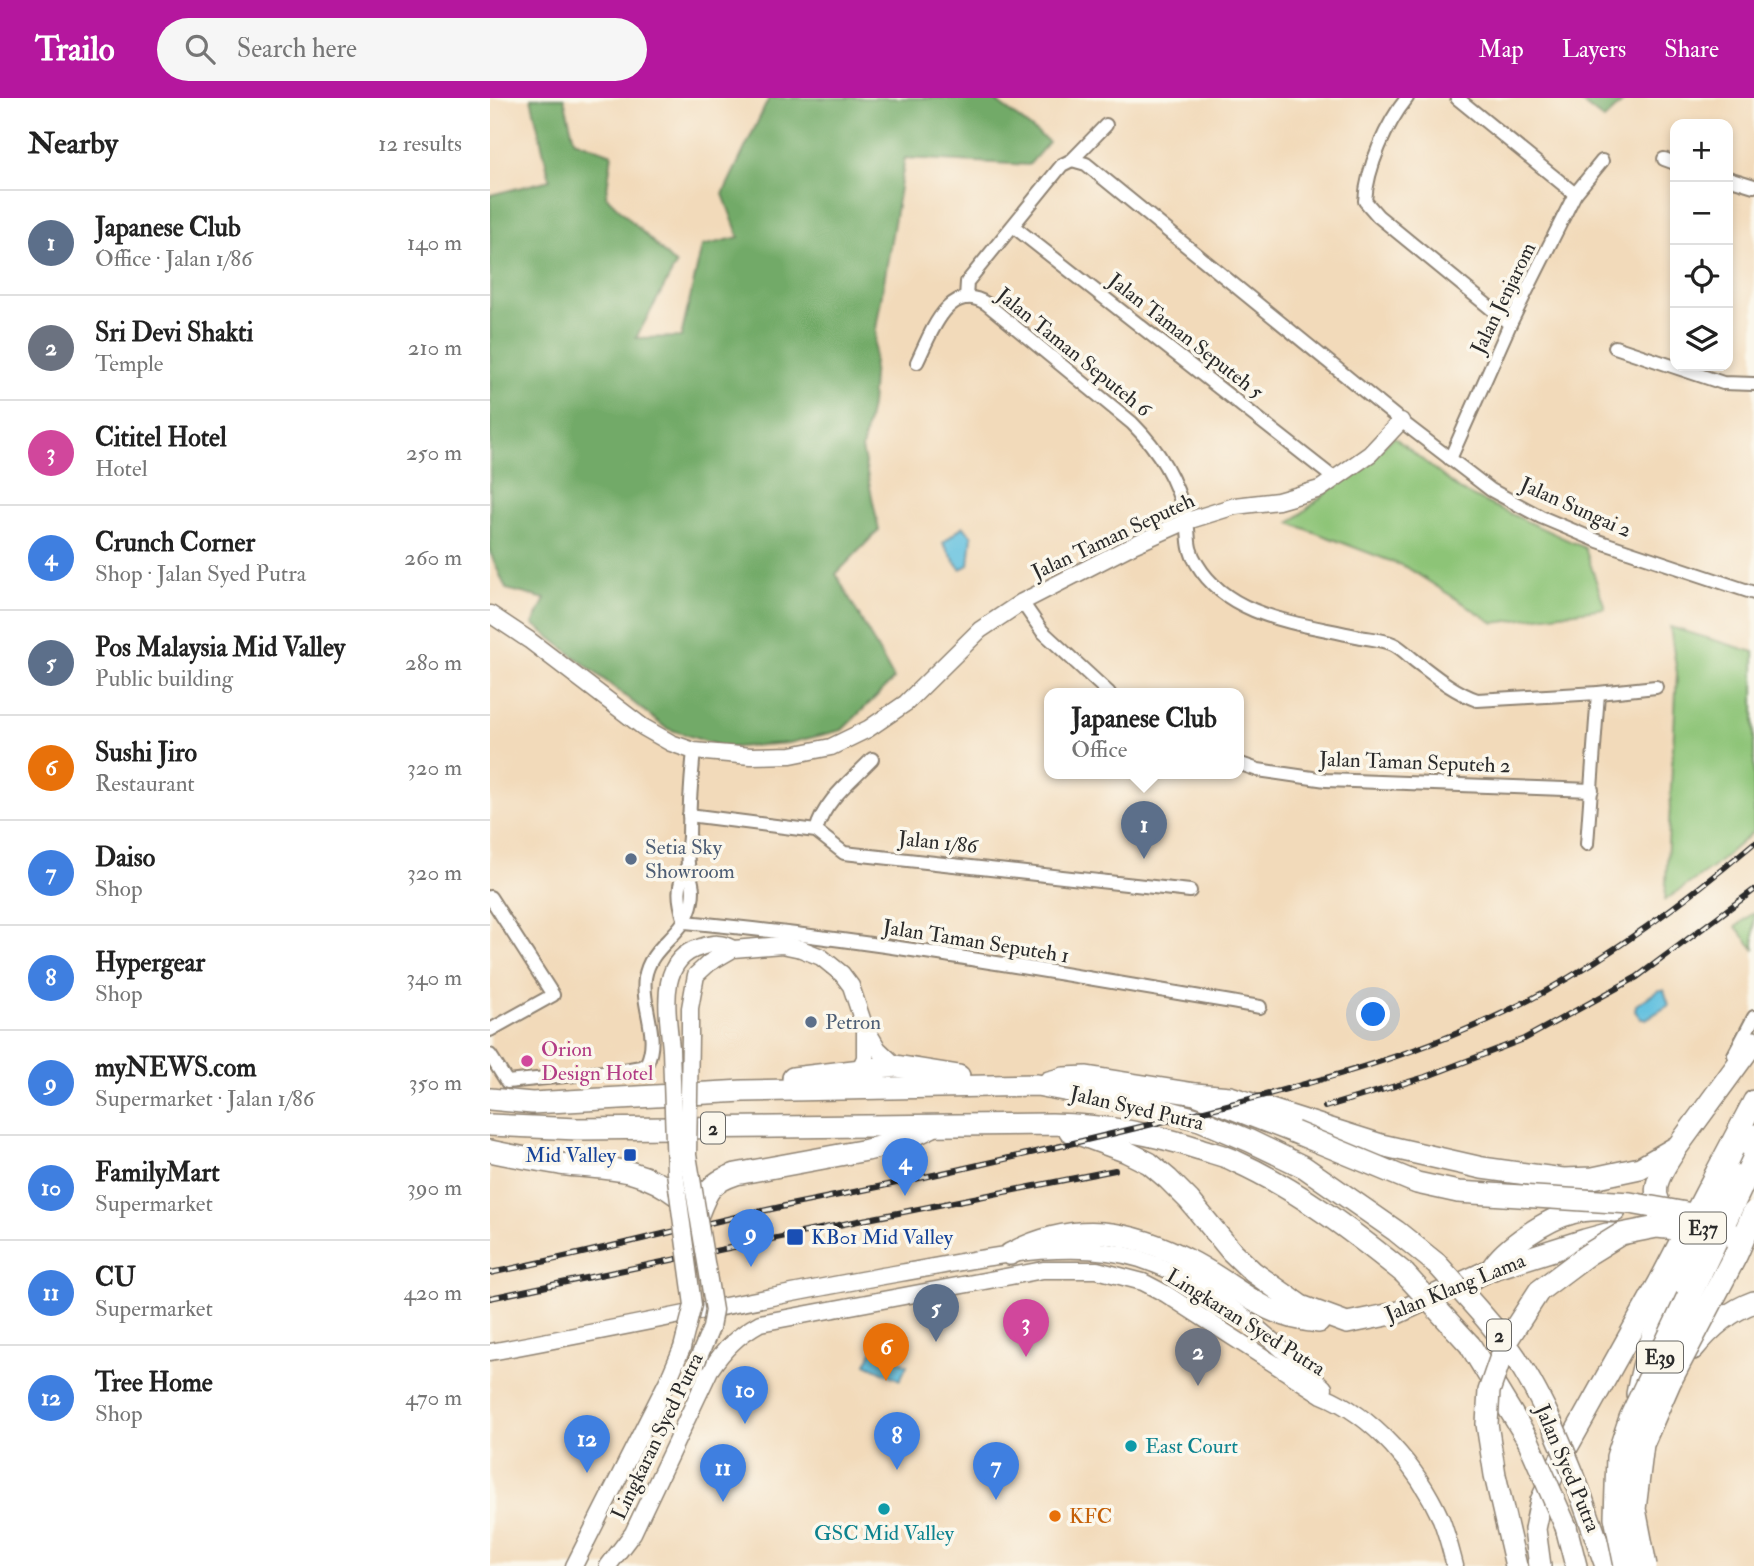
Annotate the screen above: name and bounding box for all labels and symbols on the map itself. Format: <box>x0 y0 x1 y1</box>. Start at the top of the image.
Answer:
street label: Jalan Jenjarom <box>1464 238 1542 360</box>
street label: Jalan Taman Seputeh 5 <box>1102 267 1269 406</box>
street label: Jalan Taman Seputeh 6 <box>990 281 1158 424</box>
street label: Jalan Sungai 2 <box>1515 471 1636 544</box>
street label: Jalan Taman Seputeh <box>1027 487 1199 586</box>
street label: Jalan Taman Seputeh 2 <box>1318 746 1511 779</box>
pin: 1 <box>1121 801 1167 859</box>
street label: Jalan 1/86 <box>896 825 980 860</box>
place label: Setia Sky Showroom <box>645 834 735 885</box>
marker: Setia Sky Showroom <box>623 851 639 867</box>
street label: Jalan Taman Seputeh 1 <box>880 913 1071 970</box>
your location <box>1356 997 1390 1031</box>
place label: Petron <box>825 1009 881 1036</box>
marker: Petron <box>803 1014 819 1030</box>
place label: Orion Design Hotel <box>541 1036 654 1087</box>
marker: Orion Design Hotel <box>519 1053 535 1069</box>
street label: Jalan Syed Putra <box>1066 1080 1207 1137</box>
road number: 2 <box>701 1112 725 1144</box>
pin: 4 <box>882 1138 928 1196</box>
place label: Mid Valley <box>525 1142 617 1169</box>
marker: Mid Valley <box>622 1147 638 1163</box>
pin: 9 <box>728 1209 774 1267</box>
road number: E37 <box>1680 1212 1726 1244</box>
place label: KB01 Mid Valley <box>811 1224 954 1251</box>
marker: KB01 Mid Valley <box>785 1227 805 1247</box>
street label: Jalan Klang Lama <box>1380 1247 1530 1328</box>
street label: Lingkaran Syed Putra <box>1161 1263 1331 1382</box>
pin: 5 <box>913 1284 959 1342</box>
pin: 3 <box>1003 1299 1049 1357</box>
road number: 2 <box>1487 1320 1511 1350</box>
pin: 6 <box>863 1323 909 1381</box>
pin: 2 <box>1175 1328 1221 1386</box>
road number: E39 <box>1637 1342 1683 1372</box>
street label: Lingkaran Syed Putra <box>605 1348 710 1524</box>
pin: 10 <box>722 1366 768 1424</box>
street label: Jalan Syed Putra <box>1528 1399 1607 1537</box>
pin: 8 <box>874 1412 920 1470</box>
pin: 12 <box>564 1415 610 1473</box>
place label: East Court <box>1145 1433 1238 1460</box>
marker: East Court <box>1123 1438 1139 1454</box>
pin: 7 <box>973 1442 1019 1500</box>
pin: 11 <box>700 1444 746 1502</box>
marker: GSC Mid Valley <box>876 1501 892 1517</box>
place label: KFC <box>1069 1503 1112 1530</box>
marker: KFC <box>1047 1508 1063 1524</box>
place label: GSC Mid Valley <box>814 1520 955 1547</box>

